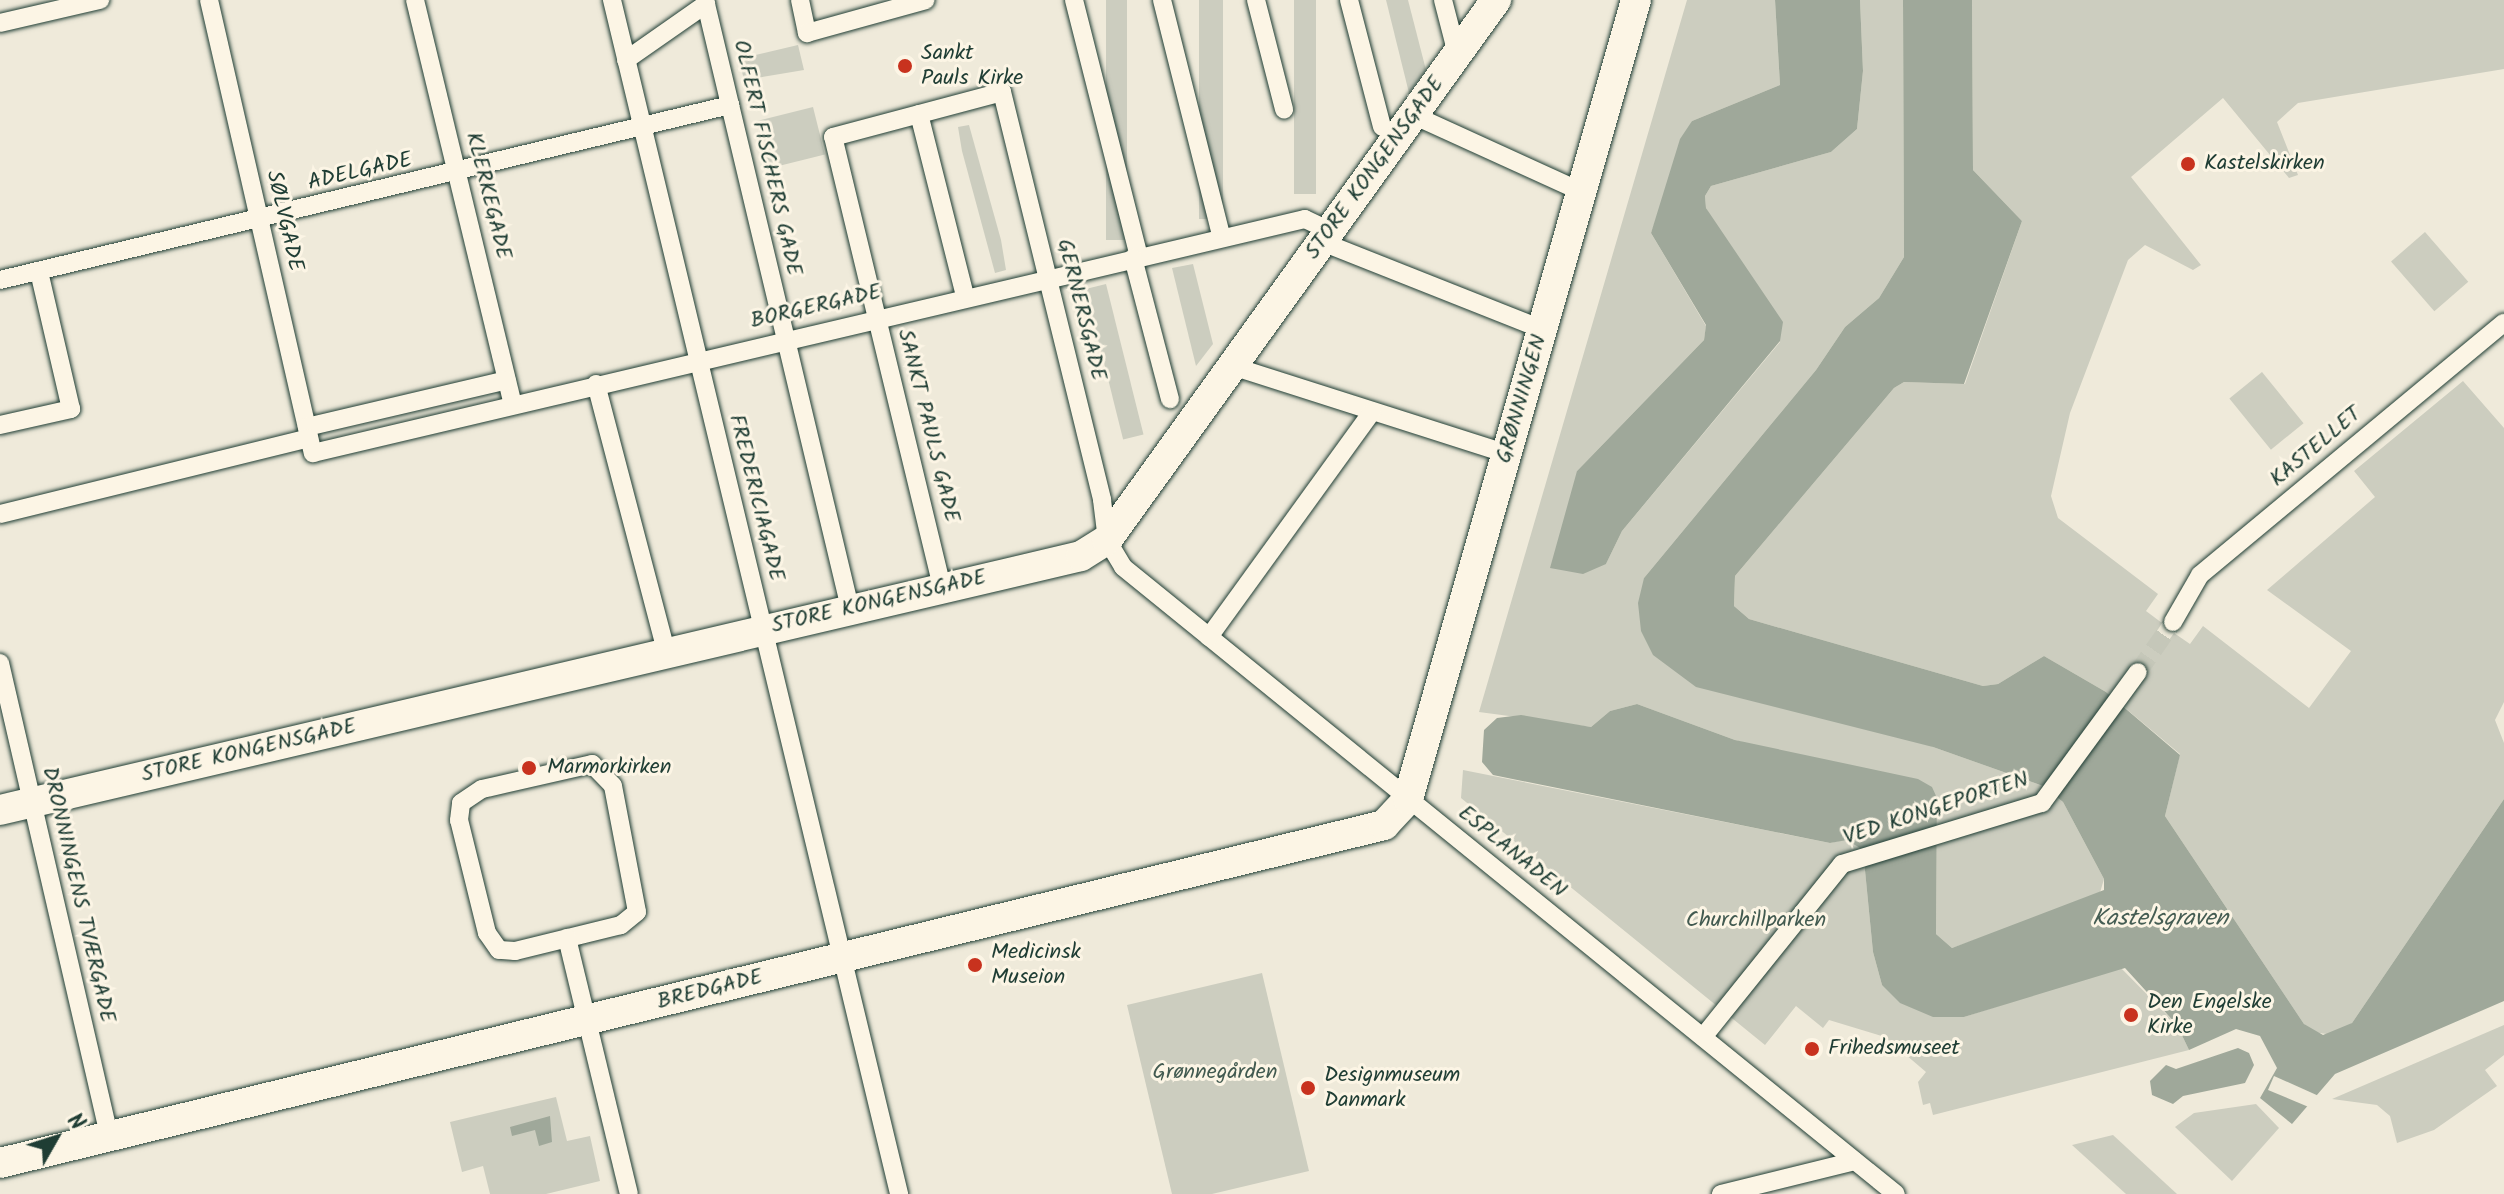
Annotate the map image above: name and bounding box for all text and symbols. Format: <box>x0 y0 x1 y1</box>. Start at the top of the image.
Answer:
street label: OLFERT FISCHERS GADE <box>727 37 807 279</box>
place label: Sankt Pauls Kirke <box>921 40 1023 92</box>
marker: Sankt Pauls Kirke <box>896 57 914 75</box>
street label: STORE KONGENSGADE <box>1300 71 1450 265</box>
street label: KLERKEGADE <box>459 130 517 262</box>
street label: ADELGADE <box>305 147 415 197</box>
place label: Kastelskirken <box>2204 151 2325 177</box>
marker: Kastelskirken <box>2179 155 2197 173</box>
street label: SØLVGADE <box>260 168 308 274</box>
street label: GERNERSGADE <box>1051 236 1111 384</box>
street label: BORGERGADE <box>748 279 884 335</box>
street label: SANKT PAULS GADE <box>891 327 965 525</box>
street label: GRØNNINGEN <box>1491 332 1553 466</box>
street label: KASTELLET <box>2265 401 2367 493</box>
street label: FREDERICIAGADE <box>722 412 790 584</box>
street label: STORE KONGENSGADE <box>769 564 989 640</box>
street label: STORE KONGENSGADE <box>139 713 359 789</box>
place label: Marmorkirken <box>547 755 671 781</box>
marker: Marmorkirken <box>518 757 540 779</box>
street label: DRONNINGENS TVÆRGADE <box>36 764 120 1026</box>
street label: VED KONGEPORTEN <box>1840 767 2032 851</box>
street label: ESPLANADEN <box>1452 800 1572 904</box>
water label: Kastelsgraven <box>2092 905 2228 933</box>
park label: Churchillparken <box>1686 908 1826 934</box>
place label: Medicinsk Museion <box>991 939 1081 990</box>
marker: Medicinsk Museion <box>966 956 984 974</box>
street label: BREDGADE <box>655 964 765 1016</box>
place label: Den Engelske Kirke <box>2147 989 2272 1040</box>
marker: Den Engelske Kirke <box>2122 1006 2140 1024</box>
place label: Frihedsmuseet <box>1828 1036 1960 1062</box>
marker: Frihedsmuseet <box>1803 1040 1821 1058</box>
park label: Grønnegården <box>1153 1060 1277 1086</box>
place label: Designmuseum Danmark <box>1324 1062 1460 1114</box>
marker: Designmuseum Danmark <box>1299 1079 1317 1097</box>
north arrow <box>16 1098 96 1178</box>
text: N <box>57 1106 93 1139</box>

